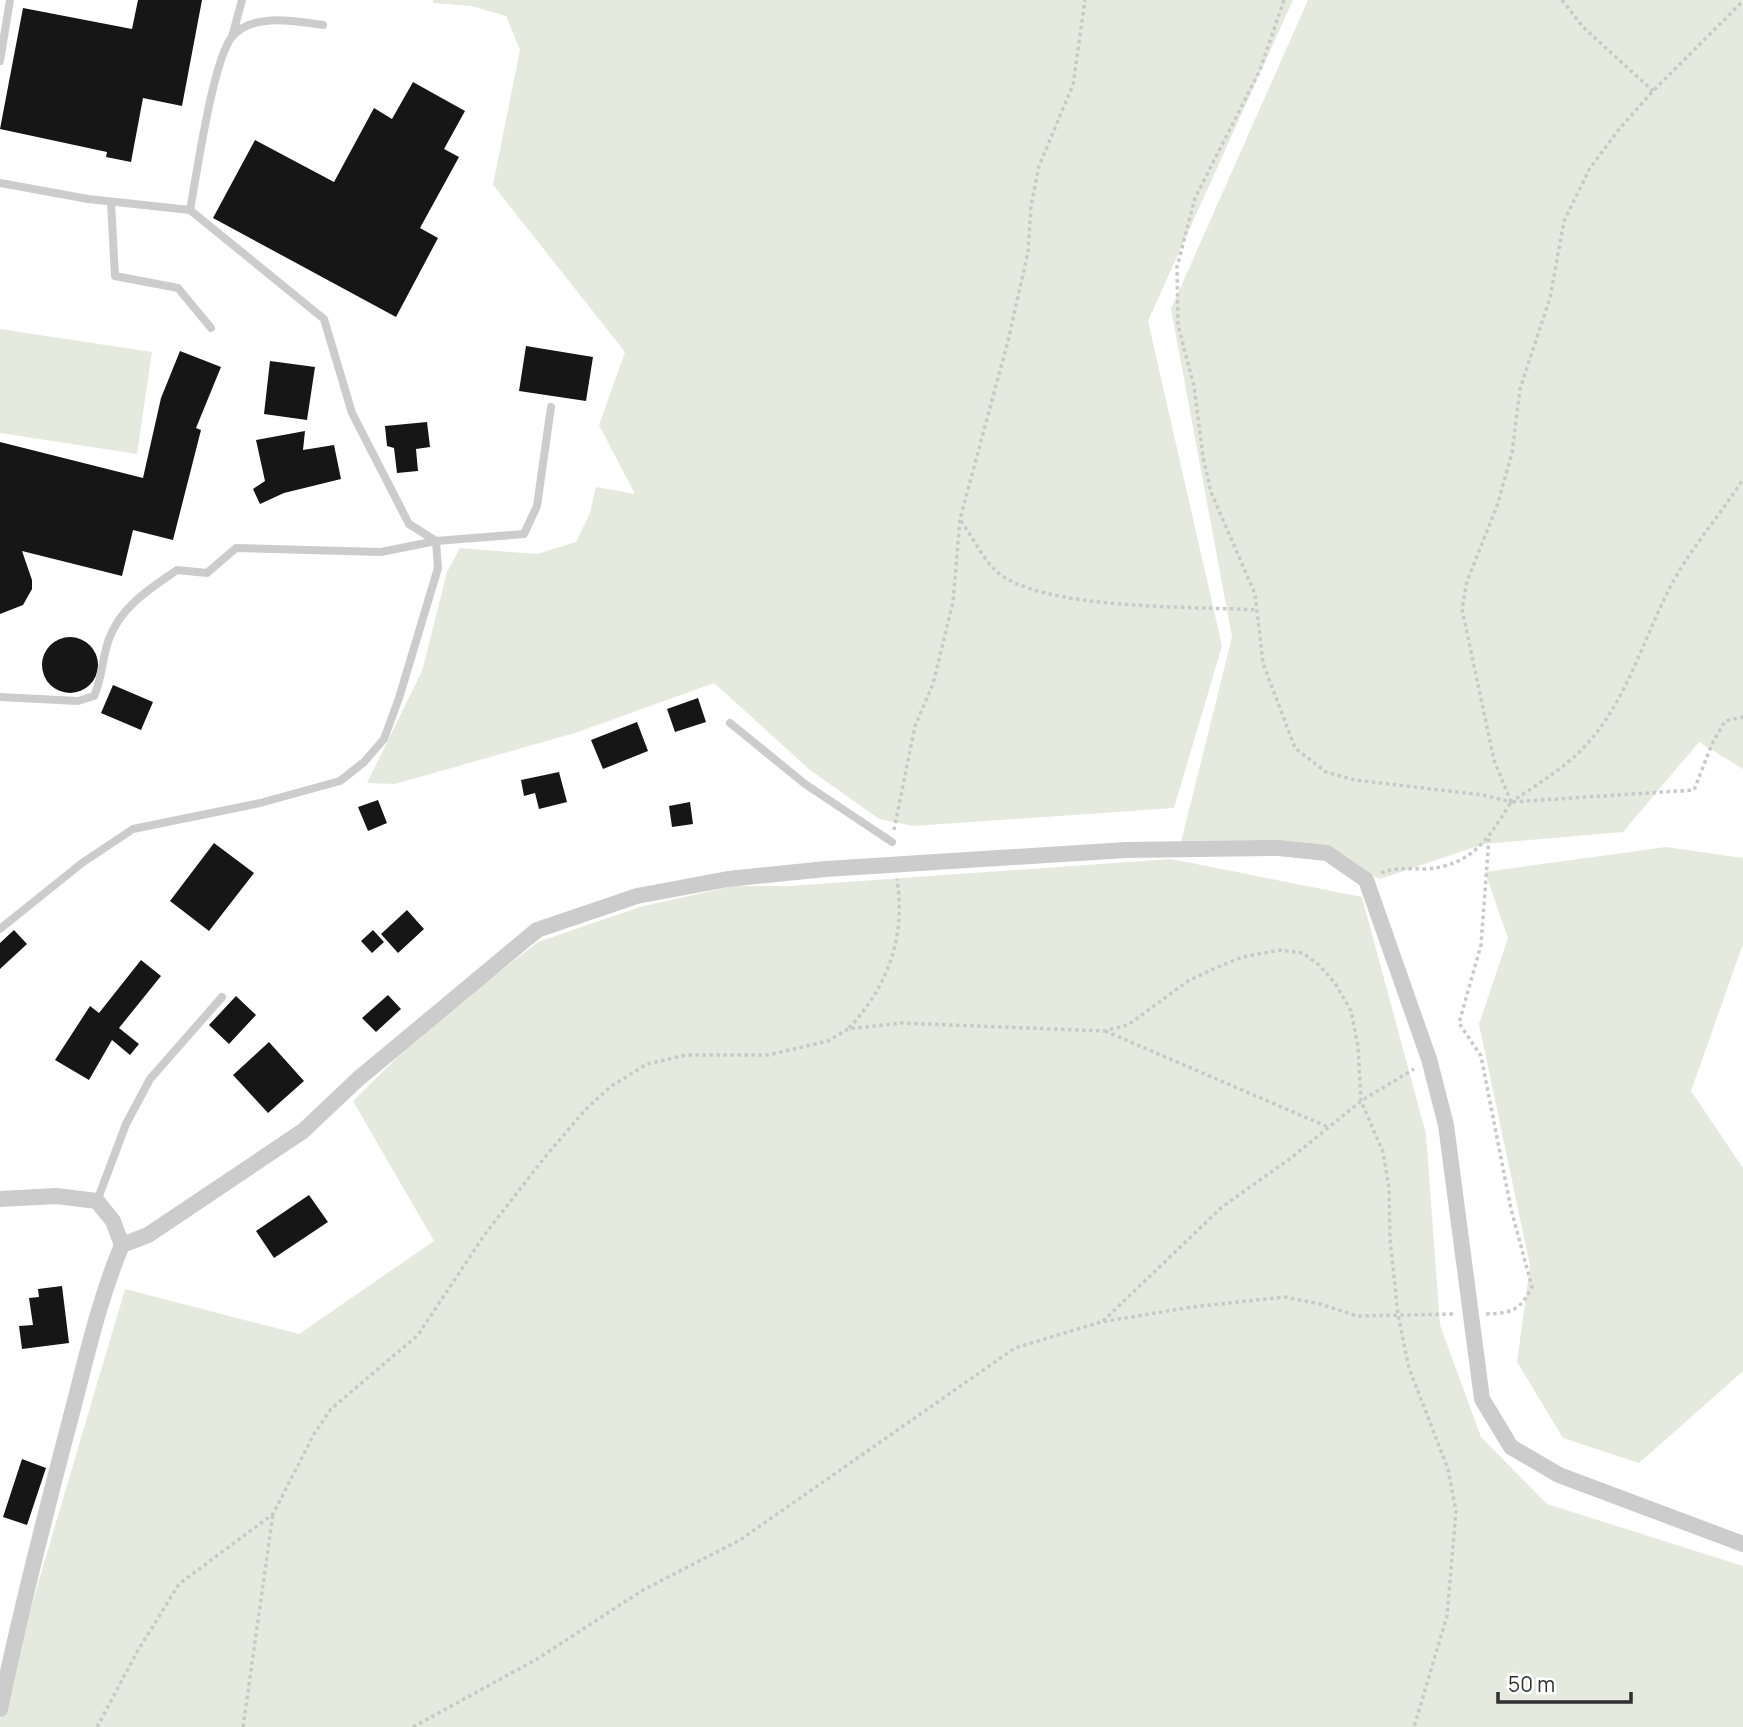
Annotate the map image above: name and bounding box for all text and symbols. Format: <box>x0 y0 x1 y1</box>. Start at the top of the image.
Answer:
scale bar <box>1498 1660 1631 1704</box>
text: 50 m <box>1508 1670 1555 1698</box>

